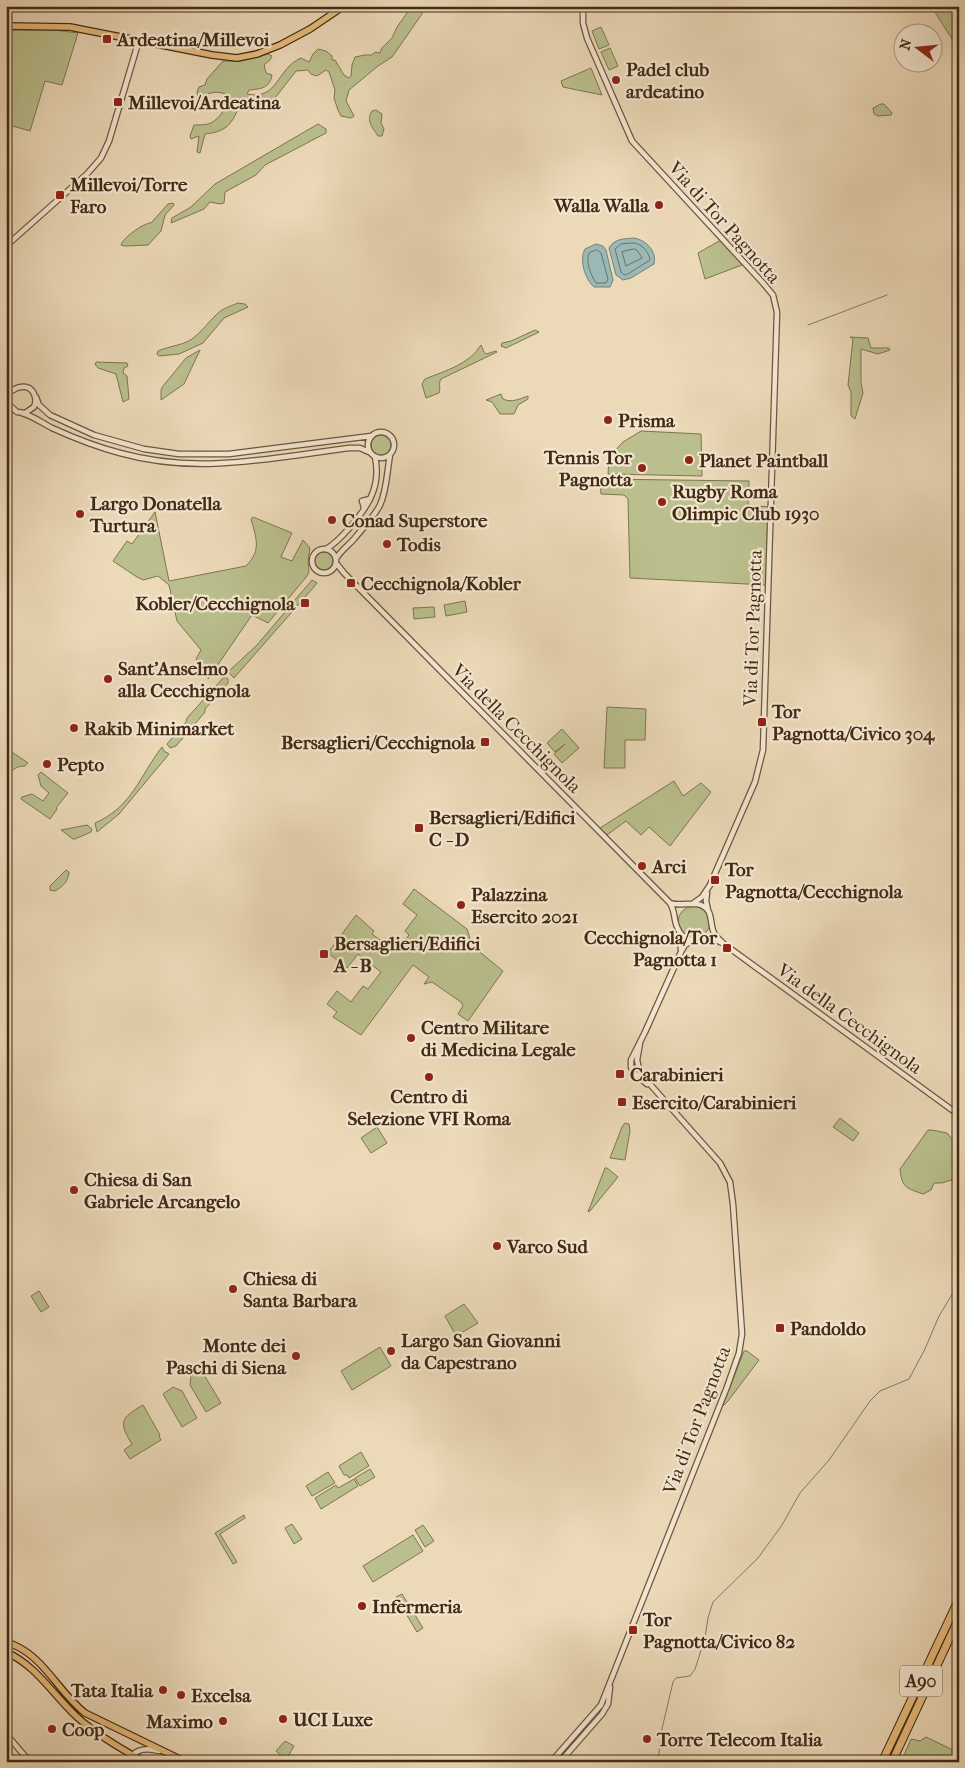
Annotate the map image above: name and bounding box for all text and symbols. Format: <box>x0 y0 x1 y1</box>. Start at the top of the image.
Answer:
north arrow <box>892 22 942 72</box>
place label: Ardeatina/Millevoi <box>116 29 270 51</box>
marker: Ardeatina/Millevoi <box>101 33 113 45</box>
text: N <box>896 37 916 52</box>
place label: Padel club ardeatino <box>626 59 709 103</box>
marker: Padel club ardeatino <box>610 74 622 86</box>
place label: Millevoi/Ardeatina <box>127 92 282 114</box>
marker: Millevoi/Ardeatina <box>112 96 124 108</box>
street label: Via di Tor Pagnotta <box>663 156 785 288</box>
place label: Millevoi/Torre Faro <box>69 174 188 218</box>
marker: Millevoi/Torre Faro <box>54 189 66 201</box>
place label: Walla Walla <box>553 195 650 217</box>
marker: Walla Walla <box>653 199 665 211</box>
place label: Prisma <box>618 410 676 432</box>
marker: Prisma <box>602 414 614 426</box>
place label: Tennis Tor Pagnotta <box>543 447 633 491</box>
place label: Planet Paintball <box>699 450 829 472</box>
marker: Planet Paintball <box>683 454 695 466</box>
marker: Tennis Tor Pagnotta <box>636 462 648 474</box>
place label: Rugby Roma Olimpic Club 1930 <box>672 481 820 525</box>
place label: Largo Donatella Turtura <box>89 493 223 537</box>
marker: Rugby Roma Olimpic Club 1930 <box>656 496 668 508</box>
marker: Largo Donatella Turtura <box>74 508 86 520</box>
place label: Conad Superstore <box>342 510 488 532</box>
marker: Conad Superstore <box>326 514 338 526</box>
place label: Todis <box>396 534 441 556</box>
marker: Todis <box>381 538 393 550</box>
street label: Via di Tor Pagnotta <box>739 549 767 708</box>
place label: Cecchignola/Kobler <box>361 573 522 595</box>
marker: Cecchignola/Kobler <box>345 577 357 589</box>
place label: Kobler/Cecchignola <box>135 593 296 615</box>
marker: Kobler/Cecchignola <box>299 597 311 609</box>
place label: Sant’Anselmo alla Cecchignola <box>118 658 251 702</box>
street label: Via della Cecchignola <box>446 659 586 798</box>
marker: Sant’Anselmo alla Cecchignola <box>102 673 114 685</box>
place label: Tor Pagnotta/Civico 304 <box>771 701 935 745</box>
marker: Tor Pagnotta/Civico 304 <box>756 716 768 728</box>
place label: Rakib Minimarket <box>84 718 234 740</box>
marker: Rakib Minimarket <box>68 722 80 734</box>
place label: Bersaglieri/Cecchignola <box>281 732 476 754</box>
marker: Bersaglieri/Cecchignola <box>479 736 491 748</box>
place label: Pepto <box>57 754 105 776</box>
marker: Pepto <box>41 758 53 770</box>
place label: Bersaglieri/Edifici C - D <box>429 807 576 851</box>
marker: Bersaglieri/Edifici C - D <box>413 822 425 834</box>
place label: Arci <box>651 856 687 878</box>
place label: Tor Pagnotta/Cecchignola <box>724 859 904 903</box>
marker: Arci <box>636 860 648 872</box>
marker: Tor Pagnotta/Cecchignola <box>709 874 721 886</box>
place label: Palazzina Esercito 2021 <box>471 884 578 928</box>
marker: Palazzina Esercito 2021 <box>455 899 467 911</box>
place label: Cecchignola/Tor Pagnotta 1 <box>584 927 718 971</box>
place label: Bersaglieri/Edifici A - B <box>333 933 481 977</box>
marker: Cecchignola/Tor Pagnotta 1 <box>721 942 733 954</box>
marker: Bersaglieri/Edifici A - B <box>318 948 330 960</box>
street label: Via della Cecchignola <box>772 958 926 1079</box>
place label: Centro Militare di Medicina Legale <box>421 1017 576 1061</box>
marker: Centro Militare di Medicina Legale <box>405 1032 417 1044</box>
place label: Carabinieri <box>630 1064 724 1086</box>
marker: Carabinieri <box>614 1068 626 1080</box>
marker: Centro di Selezione VFI Roma <box>423 1071 435 1083</box>
place label: Centro di Selezione VFI Roma <box>347 1086 512 1130</box>
place label: Esercito/Carabinieri <box>632 1092 797 1114</box>
marker: Esercito/Carabinieri <box>616 1096 628 1108</box>
place label: Chiesa di San Gabriele Arcangelo <box>84 1169 241 1213</box>
marker: Chiesa di San Gabriele Arcangelo <box>68 1184 80 1196</box>
place label: Varco Sud <box>506 1236 588 1258</box>
marker: Varco Sud <box>491 1240 503 1252</box>
place label: Chiesa di Santa Barbara <box>243 1268 358 1312</box>
marker: Chiesa di Santa Barbara <box>227 1283 239 1295</box>
place label: Pandoldo <box>790 1318 866 1340</box>
marker: Pandoldo <box>774 1322 786 1334</box>
place label: Largo San Giovanni da Capestrano <box>401 1330 561 1374</box>
place label: Monte dei Paschi di Siena <box>166 1335 287 1379</box>
street label: Via di Tor Pagnotta <box>658 1343 735 1498</box>
marker: Largo San Giovanni da Capestrano <box>385 1345 397 1357</box>
marker: Monte dei Paschi di Siena <box>290 1350 302 1362</box>
place label: Infermeria <box>372 1596 463 1618</box>
marker: Infermeria <box>356 1600 368 1612</box>
place label: Tor Pagnotta/Civico 82 <box>642 1609 795 1653</box>
marker: Tor Pagnotta/Civico 82 <box>627 1624 639 1636</box>
road number: A90 <box>900 1665 942 1696</box>
place label: Tata Italia <box>70 1680 154 1702</box>
marker: Tata Italia <box>157 1684 169 1696</box>
place label: Excelsa <box>191 1685 252 1707</box>
marker: Excelsa <box>175 1689 187 1701</box>
place label: UCI Luxe <box>292 1709 374 1731</box>
place label: Maximo <box>145 1711 213 1733</box>
marker: UCI Luxe <box>277 1713 289 1725</box>
marker: Maximo <box>217 1715 229 1727</box>
place label: Coop <box>62 1719 104 1741</box>
marker: Coop <box>46 1723 58 1735</box>
place label: Torre Telecom Italia <box>656 1729 824 1751</box>
marker: Torre Telecom Italia <box>641 1733 653 1745</box>

